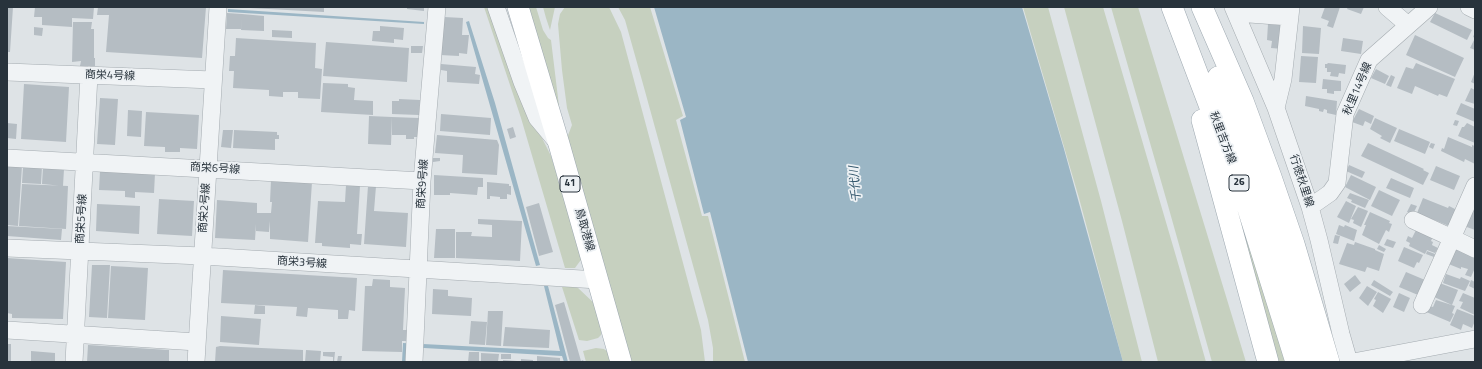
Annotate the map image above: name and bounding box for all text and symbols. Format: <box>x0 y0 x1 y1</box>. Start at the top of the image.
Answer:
street label: 秋里14号線 <box>1341 60 1375 118</box>
street label: 商栄4号線 <box>85 69 135 83</box>
street label: 秋里吉方線 <box>1206 110 1238 166</box>
street label: 行徳秋里線 <box>1286 153 1316 209</box>
street label: 商栄9号線 <box>415 159 431 209</box>
street label: 商栄6号線 <box>190 161 240 177</box>
water label: 千代川 <box>847 165 865 203</box>
road number: 26 <box>1229 175 1249 191</box>
road number: 41 <box>560 176 580 192</box>
street label: 商栄2号線 <box>197 183 213 233</box>
street label: 商栄5号線 <box>74 194 90 244</box>
street label: 鳥取港線 <box>572 207 596 253</box>
street label: 商栄3号線 <box>277 255 327 271</box>

